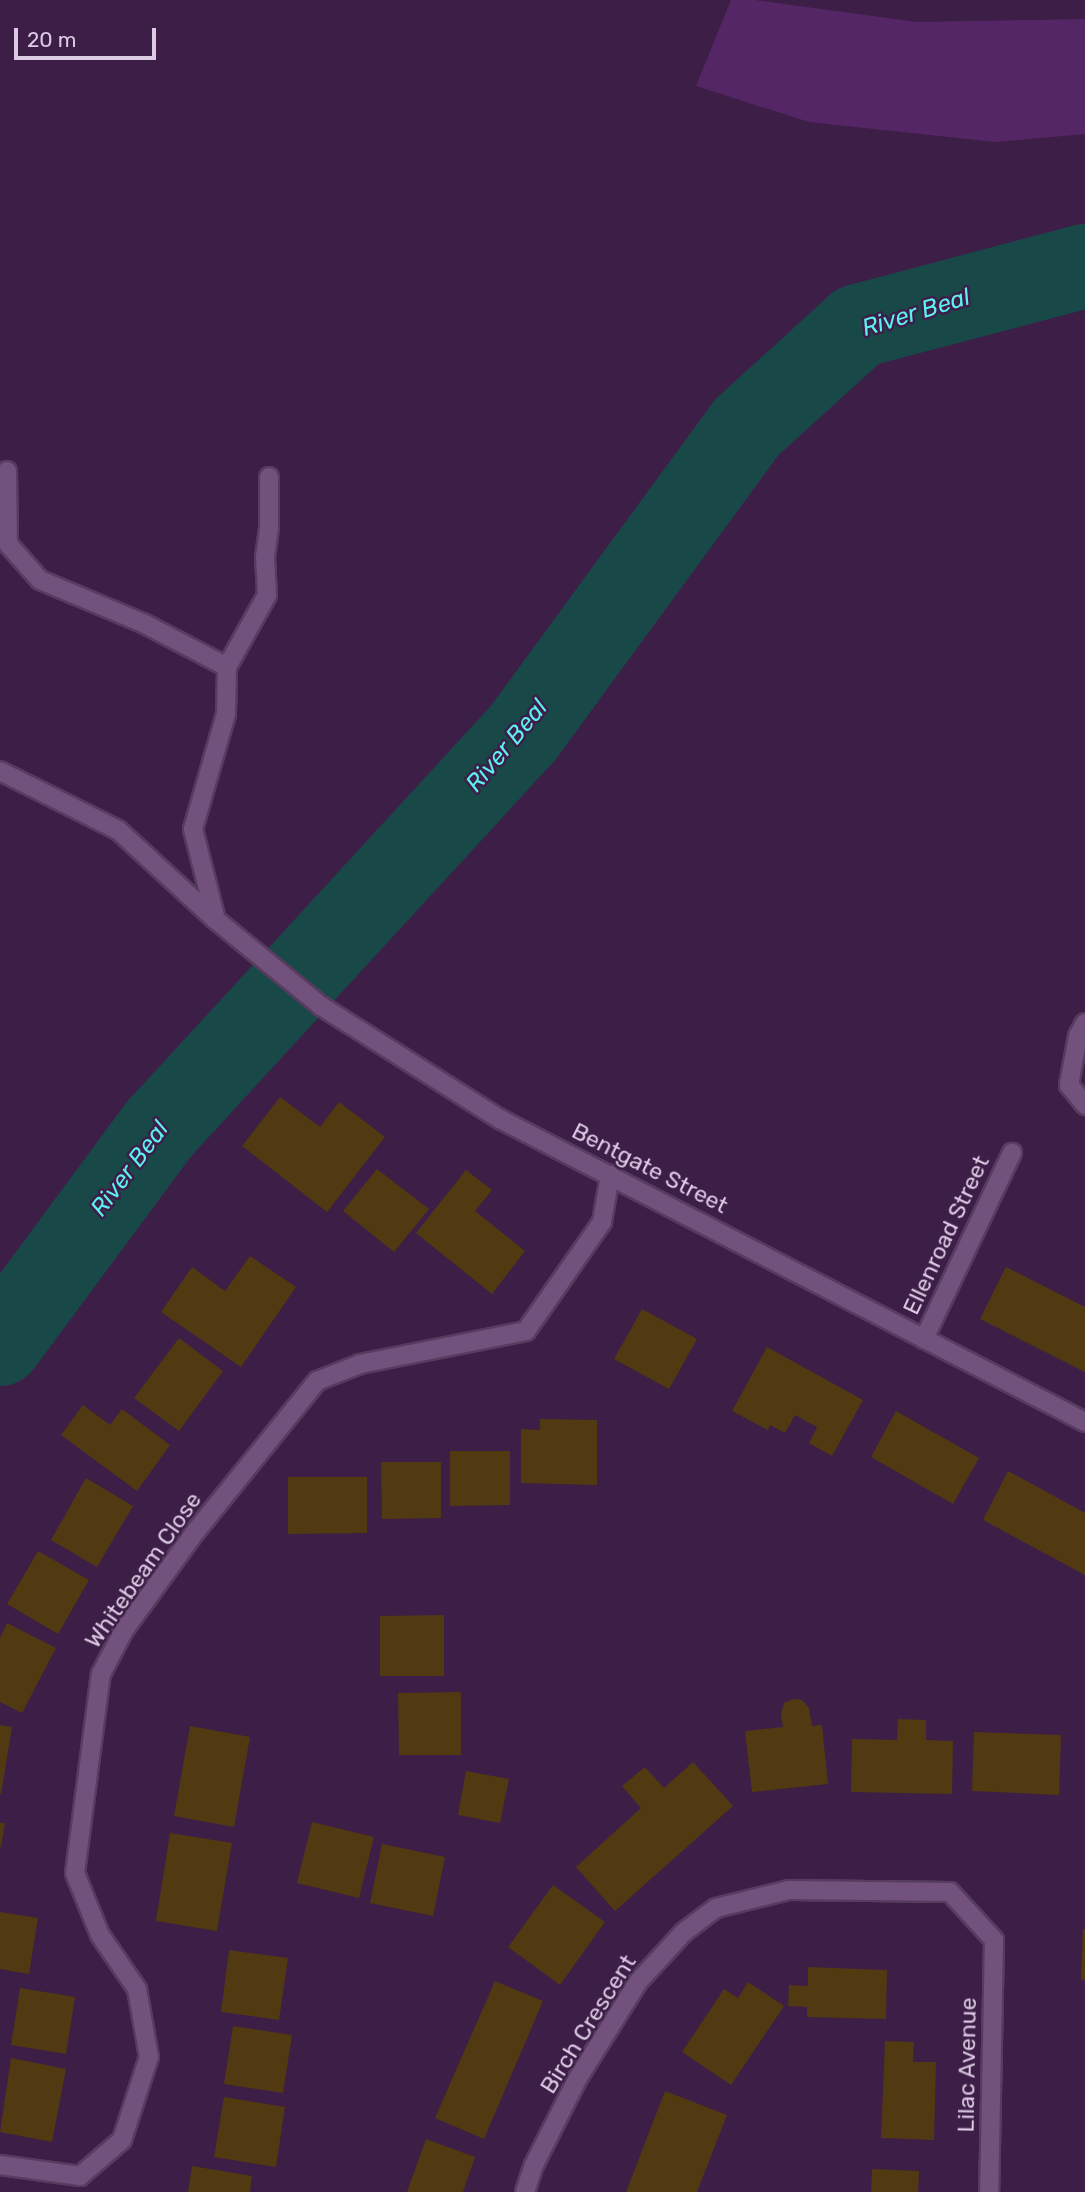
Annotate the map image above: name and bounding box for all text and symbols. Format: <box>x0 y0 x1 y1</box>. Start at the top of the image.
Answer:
scale bar <box>18 14 159 58</box>
text: 20 m <box>27 27 76 52</box>
water label: River Beal <box>858 283 974 343</box>
water label: River Beal <box>460 694 554 798</box>
water label: River Beal <box>85 1115 175 1223</box>
street label: Bentgate Street <box>567 1117 733 1219</box>
street label: Ellenroad Street <box>897 1151 995 1319</box>
street label: Whitebeam Close <box>79 1487 207 1653</box>
street label: Birch Crescent <box>534 1949 642 2099</box>
street label: Lilac Avenue <box>952 1997 982 2133</box>

